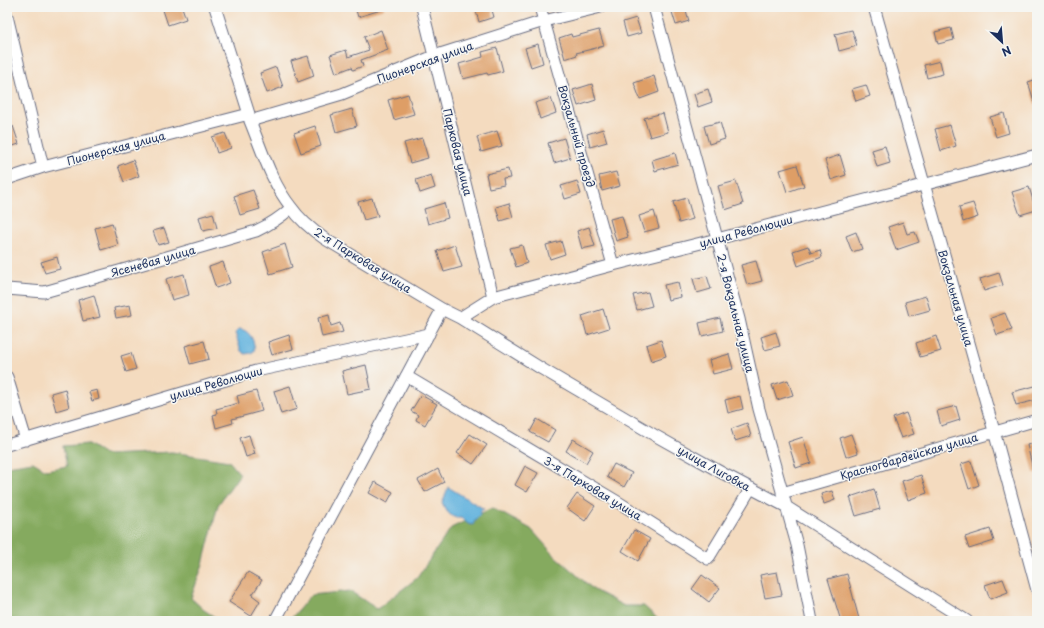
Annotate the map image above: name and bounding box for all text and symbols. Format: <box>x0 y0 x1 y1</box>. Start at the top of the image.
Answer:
north arrow <box>982 22 1022 62</box>
street label: Пионерская улица <box>375 37 476 87</box>
text: N <box>999 42 1014 61</box>
street label: Вокзальный проезд <box>554 83 600 189</box>
street label: Парковая улица <box>439 106 477 198</box>
street label: Пионерская улица <box>65 127 167 169</box>
street label: улица Революции <box>697 210 795 252</box>
street label: 2-я Парковая улица <box>311 223 415 297</box>
street label: Ясеневая улица <box>109 241 197 281</box>
street label: Вокзальная улица <box>934 248 978 348</box>
street label: 2-я Вокзальная улица <box>713 252 759 374</box>
street label: улица Революции <box>168 362 264 404</box>
street label: Красногвардейская улица <box>838 428 980 484</box>
street label: улица Лиговка <box>674 441 754 495</box>
street label: 3-я Парковая улица <box>541 452 645 524</box>

